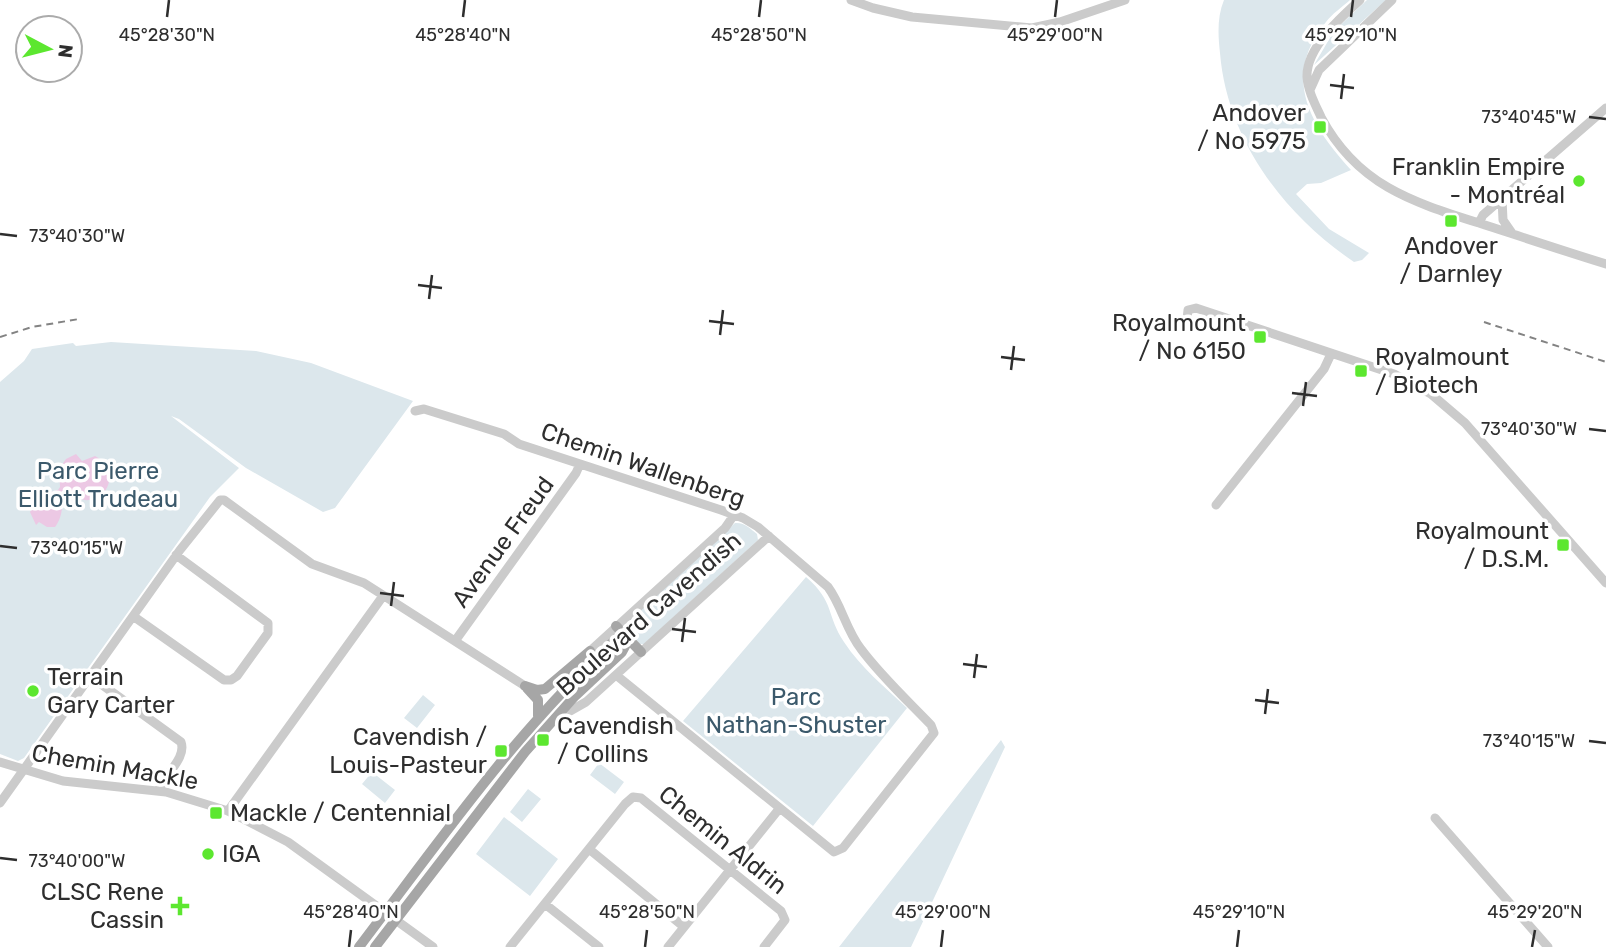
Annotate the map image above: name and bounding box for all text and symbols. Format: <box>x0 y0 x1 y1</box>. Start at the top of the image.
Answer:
north arrow <box>14 14 84 84</box>
text: 45°28'30"N <box>119 24 215 46</box>
text: 45°28'40"N <box>415 24 511 46</box>
text: 45°28'50"N <box>711 24 807 46</box>
text: 45°29'00"N <box>1007 24 1103 46</box>
text: 45°29'10"N <box>1305 24 1397 46</box>
text: N <box>53 43 78 59</box>
place label: Andover / No 5975 <box>1197 99 1306 155</box>
text: 73°40'45"W <box>1482 106 1576 128</box>
marker: Andover / No 5975 <box>1312 119 1328 135</box>
place label: Franklin Empire - Montréal <box>1392 153 1565 209</box>
marker: Franklin Empire - Montréal <box>1571 173 1587 189</box>
marker: Andover / Darnley <box>1443 213 1459 229</box>
text: 73°40'30"W <box>29 225 125 247</box>
place label: Andover / Darnley <box>1400 232 1502 288</box>
place label: Royalmount / No 6150 <box>1112 309 1246 365</box>
marker: Royalmount / No 6150 <box>1252 329 1268 345</box>
place label: Royalmount / Biotech <box>1375 343 1509 399</box>
marker: Royalmount / Biotech <box>1353 363 1369 379</box>
street label: Chemin Wallenberg <box>537 417 749 513</box>
text: 73°40'30"W <box>1481 418 1577 440</box>
park label: Parc Pierre Elliott Trudeau <box>18 457 178 513</box>
street label: Avenue Freud <box>446 471 560 613</box>
place label: Royalmount / D.S.M. <box>1415 517 1549 573</box>
street label: Boulevard Cavendish <box>551 526 747 702</box>
text: 73°40'15"W <box>31 537 123 559</box>
marker: Royalmount / D.S.M. <box>1555 537 1571 553</box>
place label: Terrain Gary Carter <box>47 663 175 719</box>
marker: Terrain Gary Carter <box>25 683 41 699</box>
park label: Parc Nathan-Shuster <box>706 683 886 739</box>
place label: Cavendish / Collins <box>557 712 674 768</box>
place label: Cavendish / Louis-Pasteur <box>329 723 487 779</box>
text: 73°40'15"W <box>1483 730 1575 752</box>
marker: Cavendish / Collins <box>535 732 551 748</box>
street label: Chemin Mackle <box>29 739 201 795</box>
marker: Cavendish / Louis-Pasteur <box>493 743 509 759</box>
street label: Chemin Aldrin <box>653 780 793 900</box>
place label: Mackle / Centennial <box>230 799 451 827</box>
marker: Mackle / Centennial <box>208 805 224 821</box>
place label: IGA <box>222 840 261 868</box>
marker: IGA <box>200 846 216 862</box>
text: 73°40'00"W <box>29 850 125 872</box>
place label: CLSC Rene Cassin <box>41 878 164 934</box>
marker: CLSC Rene Cassin <box>170 896 190 916</box>
text: 45°28'40"N <box>303 901 399 923</box>
text: 45°28'50"N <box>599 901 695 923</box>
text: 45°29'00"N <box>895 901 991 923</box>
text: 45°29'10"N <box>1193 901 1285 923</box>
text: 45°29'20"N <box>1487 901 1583 923</box>

